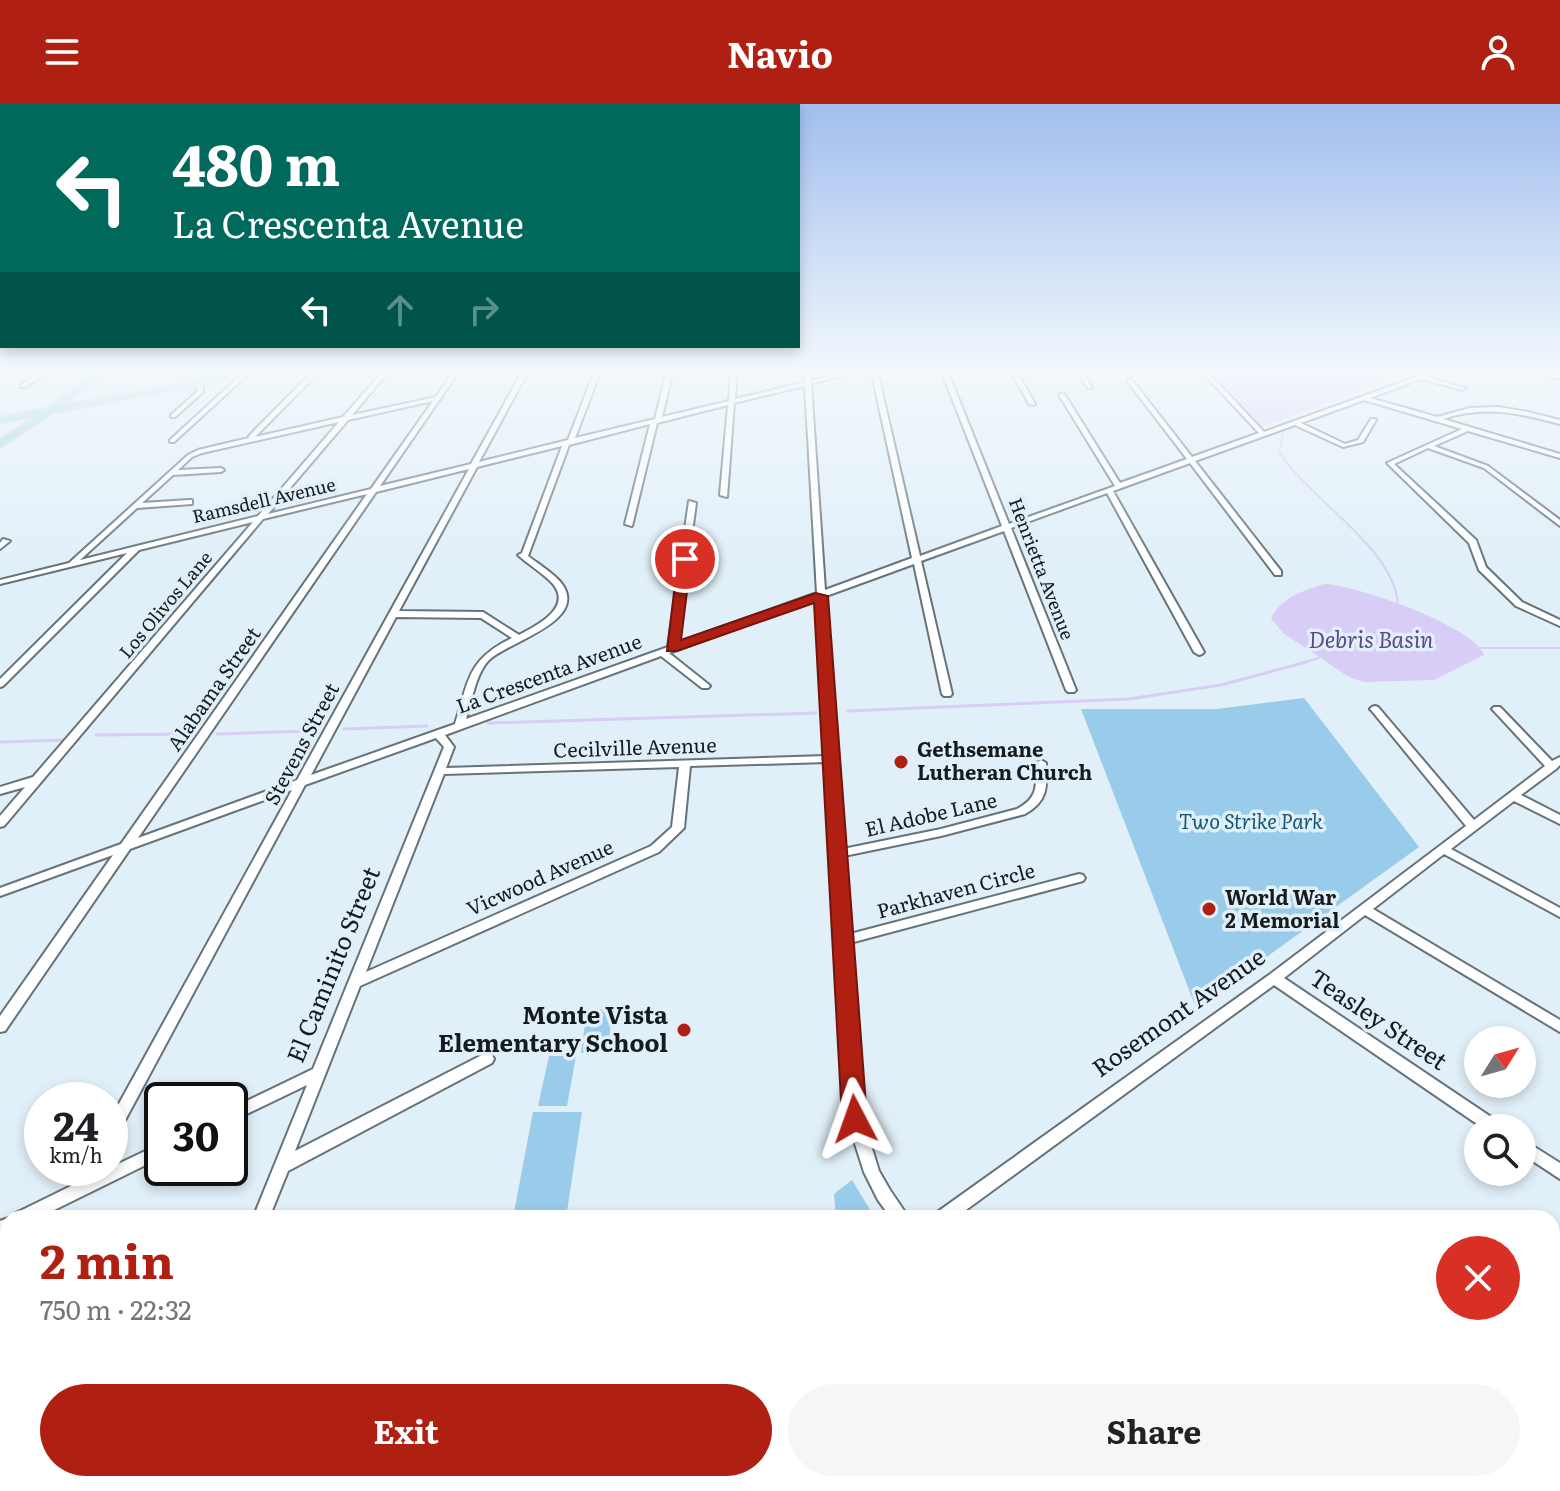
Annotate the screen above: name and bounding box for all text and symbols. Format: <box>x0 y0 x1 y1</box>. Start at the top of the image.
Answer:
text: Navio <box>727 26 833 79</box>
icon: menu <box>40 30 84 74</box>
icon: person <box>1476 30 1520 74</box>
text: 480 m <box>172 120 340 203</box>
icon: left <box>40 136 144 240</box>
text: La Crescenta Avenue <box>172 196 524 249</box>
icon: left <box>294 288 338 332</box>
icon: ahead <box>378 288 422 332</box>
icon: right <box>462 288 506 332</box>
street label: Ramsdell Avenue <box>189 470 338 529</box>
street label: Henrietta Avenue <box>1003 493 1082 643</box>
pin <box>651 525 719 593</box>
icon: arrive <box>663 537 707 581</box>
street label: Los Olivos Lane <box>112 544 218 664</box>
street label: Alabama Street <box>158 620 266 756</box>
water label: Debris Basin <box>1309 622 1433 655</box>
street label: La Crescenta Avenue <box>451 625 645 720</box>
street label: Stevens Street <box>255 677 345 810</box>
street label: Cecilville Avenue <box>553 728 717 764</box>
place label: Gethsemane Lutheran Church <box>917 733 1093 786</box>
marker: Gethsemane Lutheran Church <box>892 753 910 771</box>
street label: El Adobe Lane <box>862 783 999 843</box>
park label: Two Strike Park <box>1179 805 1323 835</box>
street label: Vicwood Avenue <box>461 830 617 922</box>
street label: Parkhaven Circle <box>873 854 1038 925</box>
street label: El Caminito Street <box>276 860 387 1067</box>
place label: World War 2 Memorial <box>1225 881 1339 934</box>
marker: World War 2 Memorial <box>1200 900 1218 918</box>
street label: Rosemont Avenue <box>1084 938 1271 1084</box>
street label: Teasley Street <box>1304 959 1455 1077</box>
place label: Monte Vista Elementary School <box>438 996 668 1059</box>
marker: Monte Vista Elementary School <box>675 1021 693 1039</box>
north arrow <box>1464 1026 1536 1098</box>
map controls <box>1464 1026 1536 1186</box>
position arrow <box>813 1077 897 1161</box>
speed limit sign: 30 <box>144 1082 248 1186</box>
text: 24 <box>53 1094 99 1153</box>
button: search <box>1464 1114 1536 1186</box>
text: km/h <box>49 1139 103 1169</box>
text: 2 min <box>40 1223 174 1294</box>
button: close <box>1436 1236 1520 1320</box>
text: 750 m · 22:32 <box>40 1289 192 1328</box>
button: Exit <box>40 1384 772 1476</box>
button: Share <box>788 1384 1520 1476</box>

